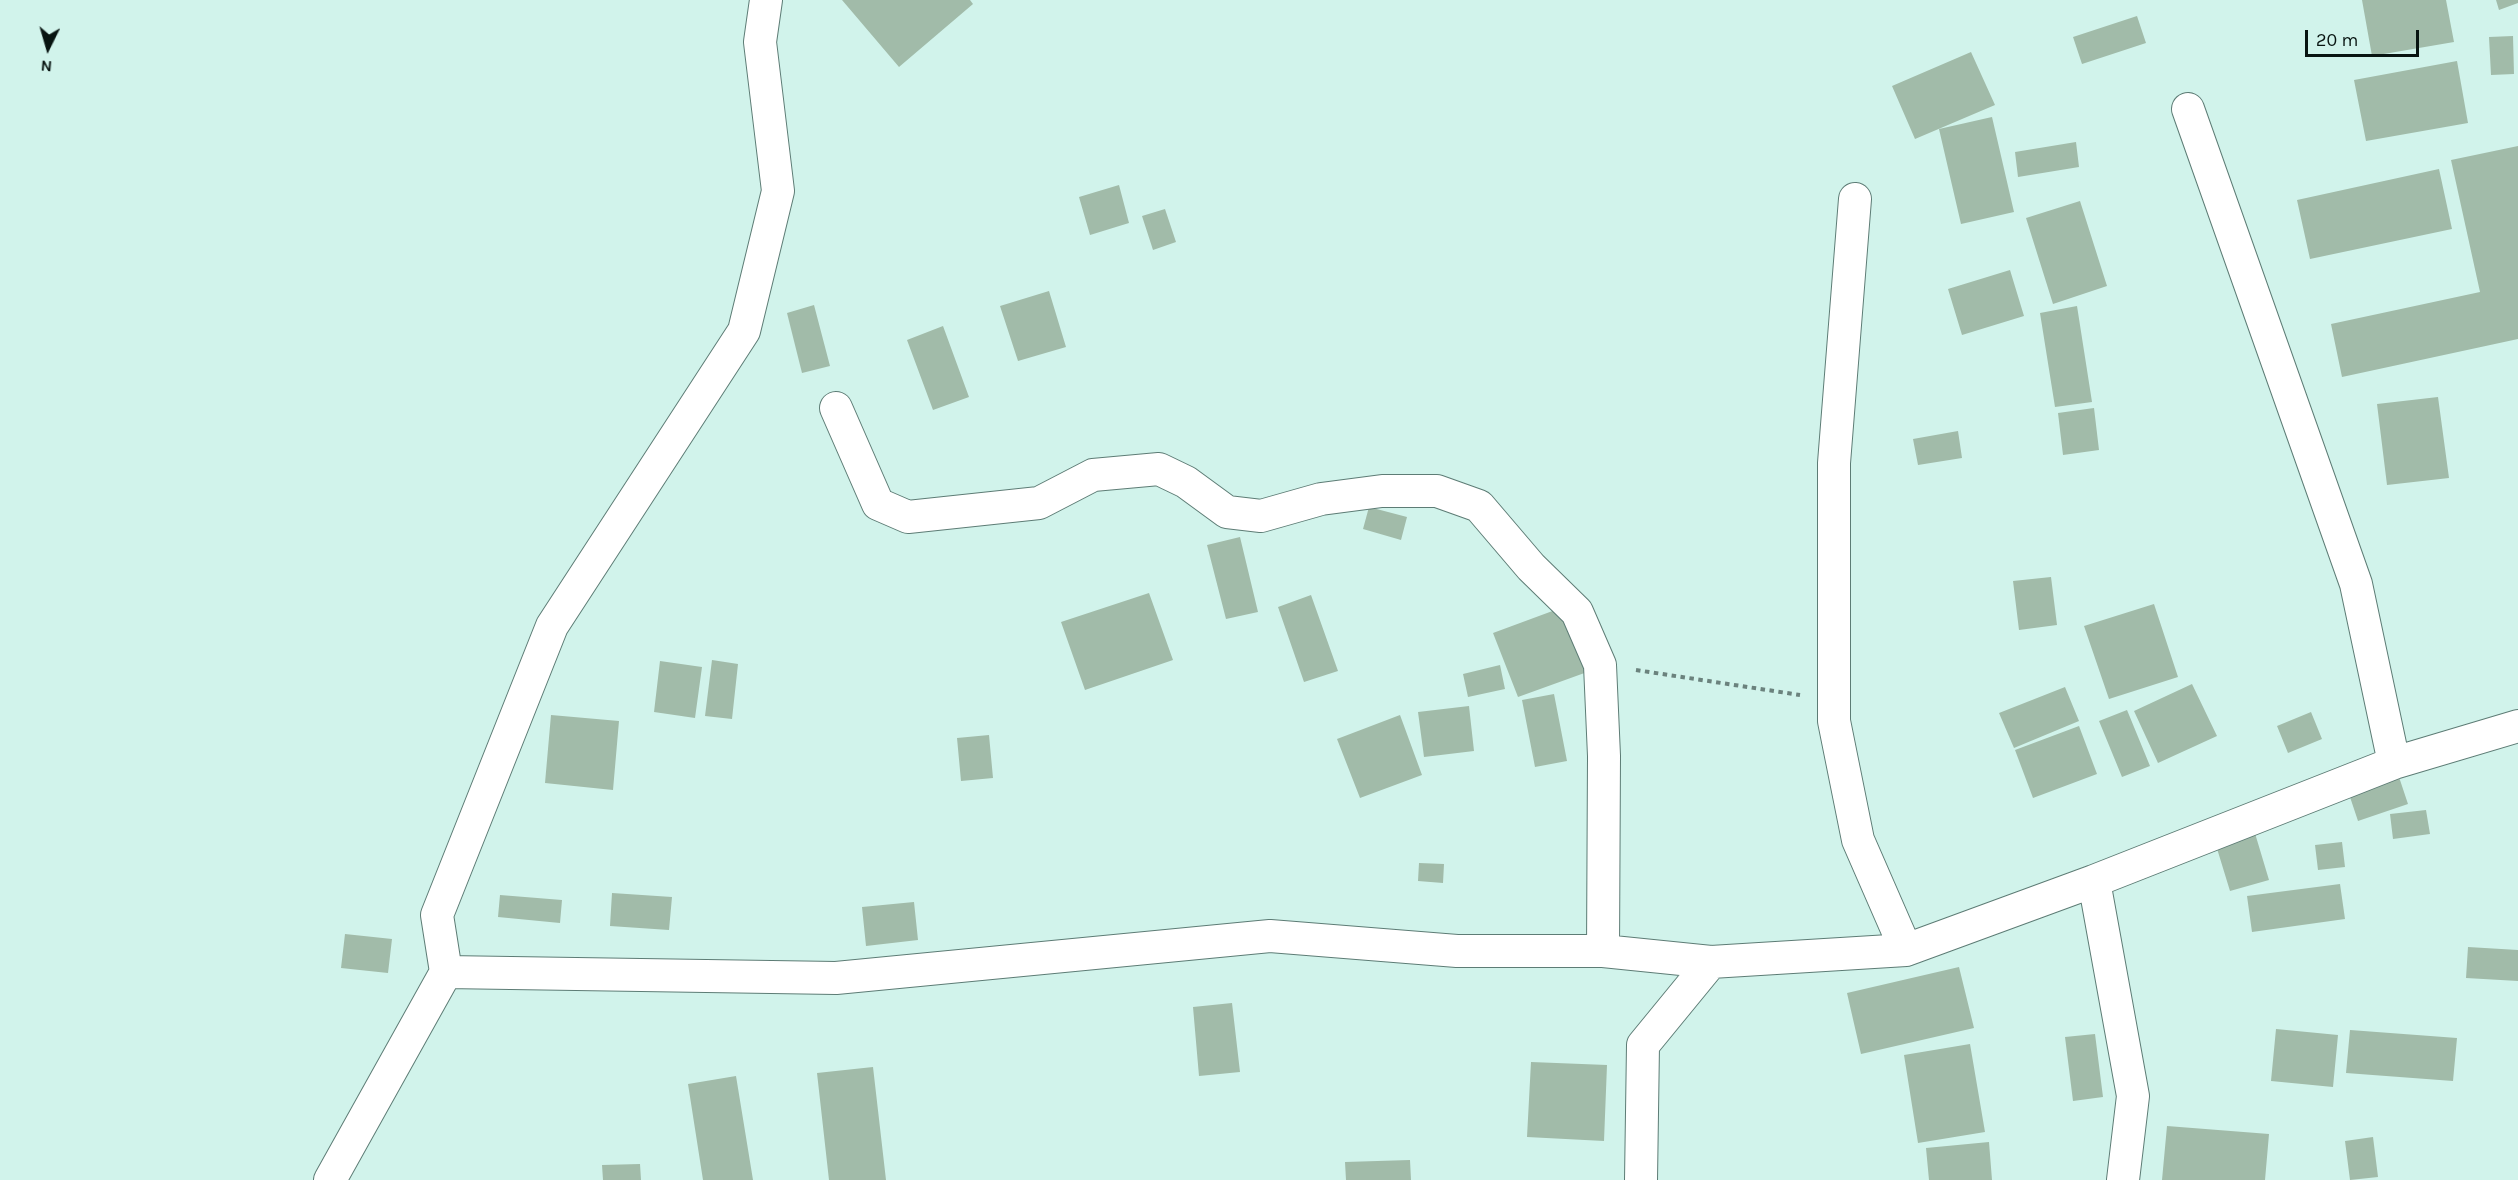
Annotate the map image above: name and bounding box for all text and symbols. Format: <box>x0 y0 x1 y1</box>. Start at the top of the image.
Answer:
north arrow <box>18 18 78 78</box>
scale bar <box>2308 18 2422 56</box>
text: 20 m <box>2316 29 2358 51</box>
text: N <box>40 56 53 76</box>

